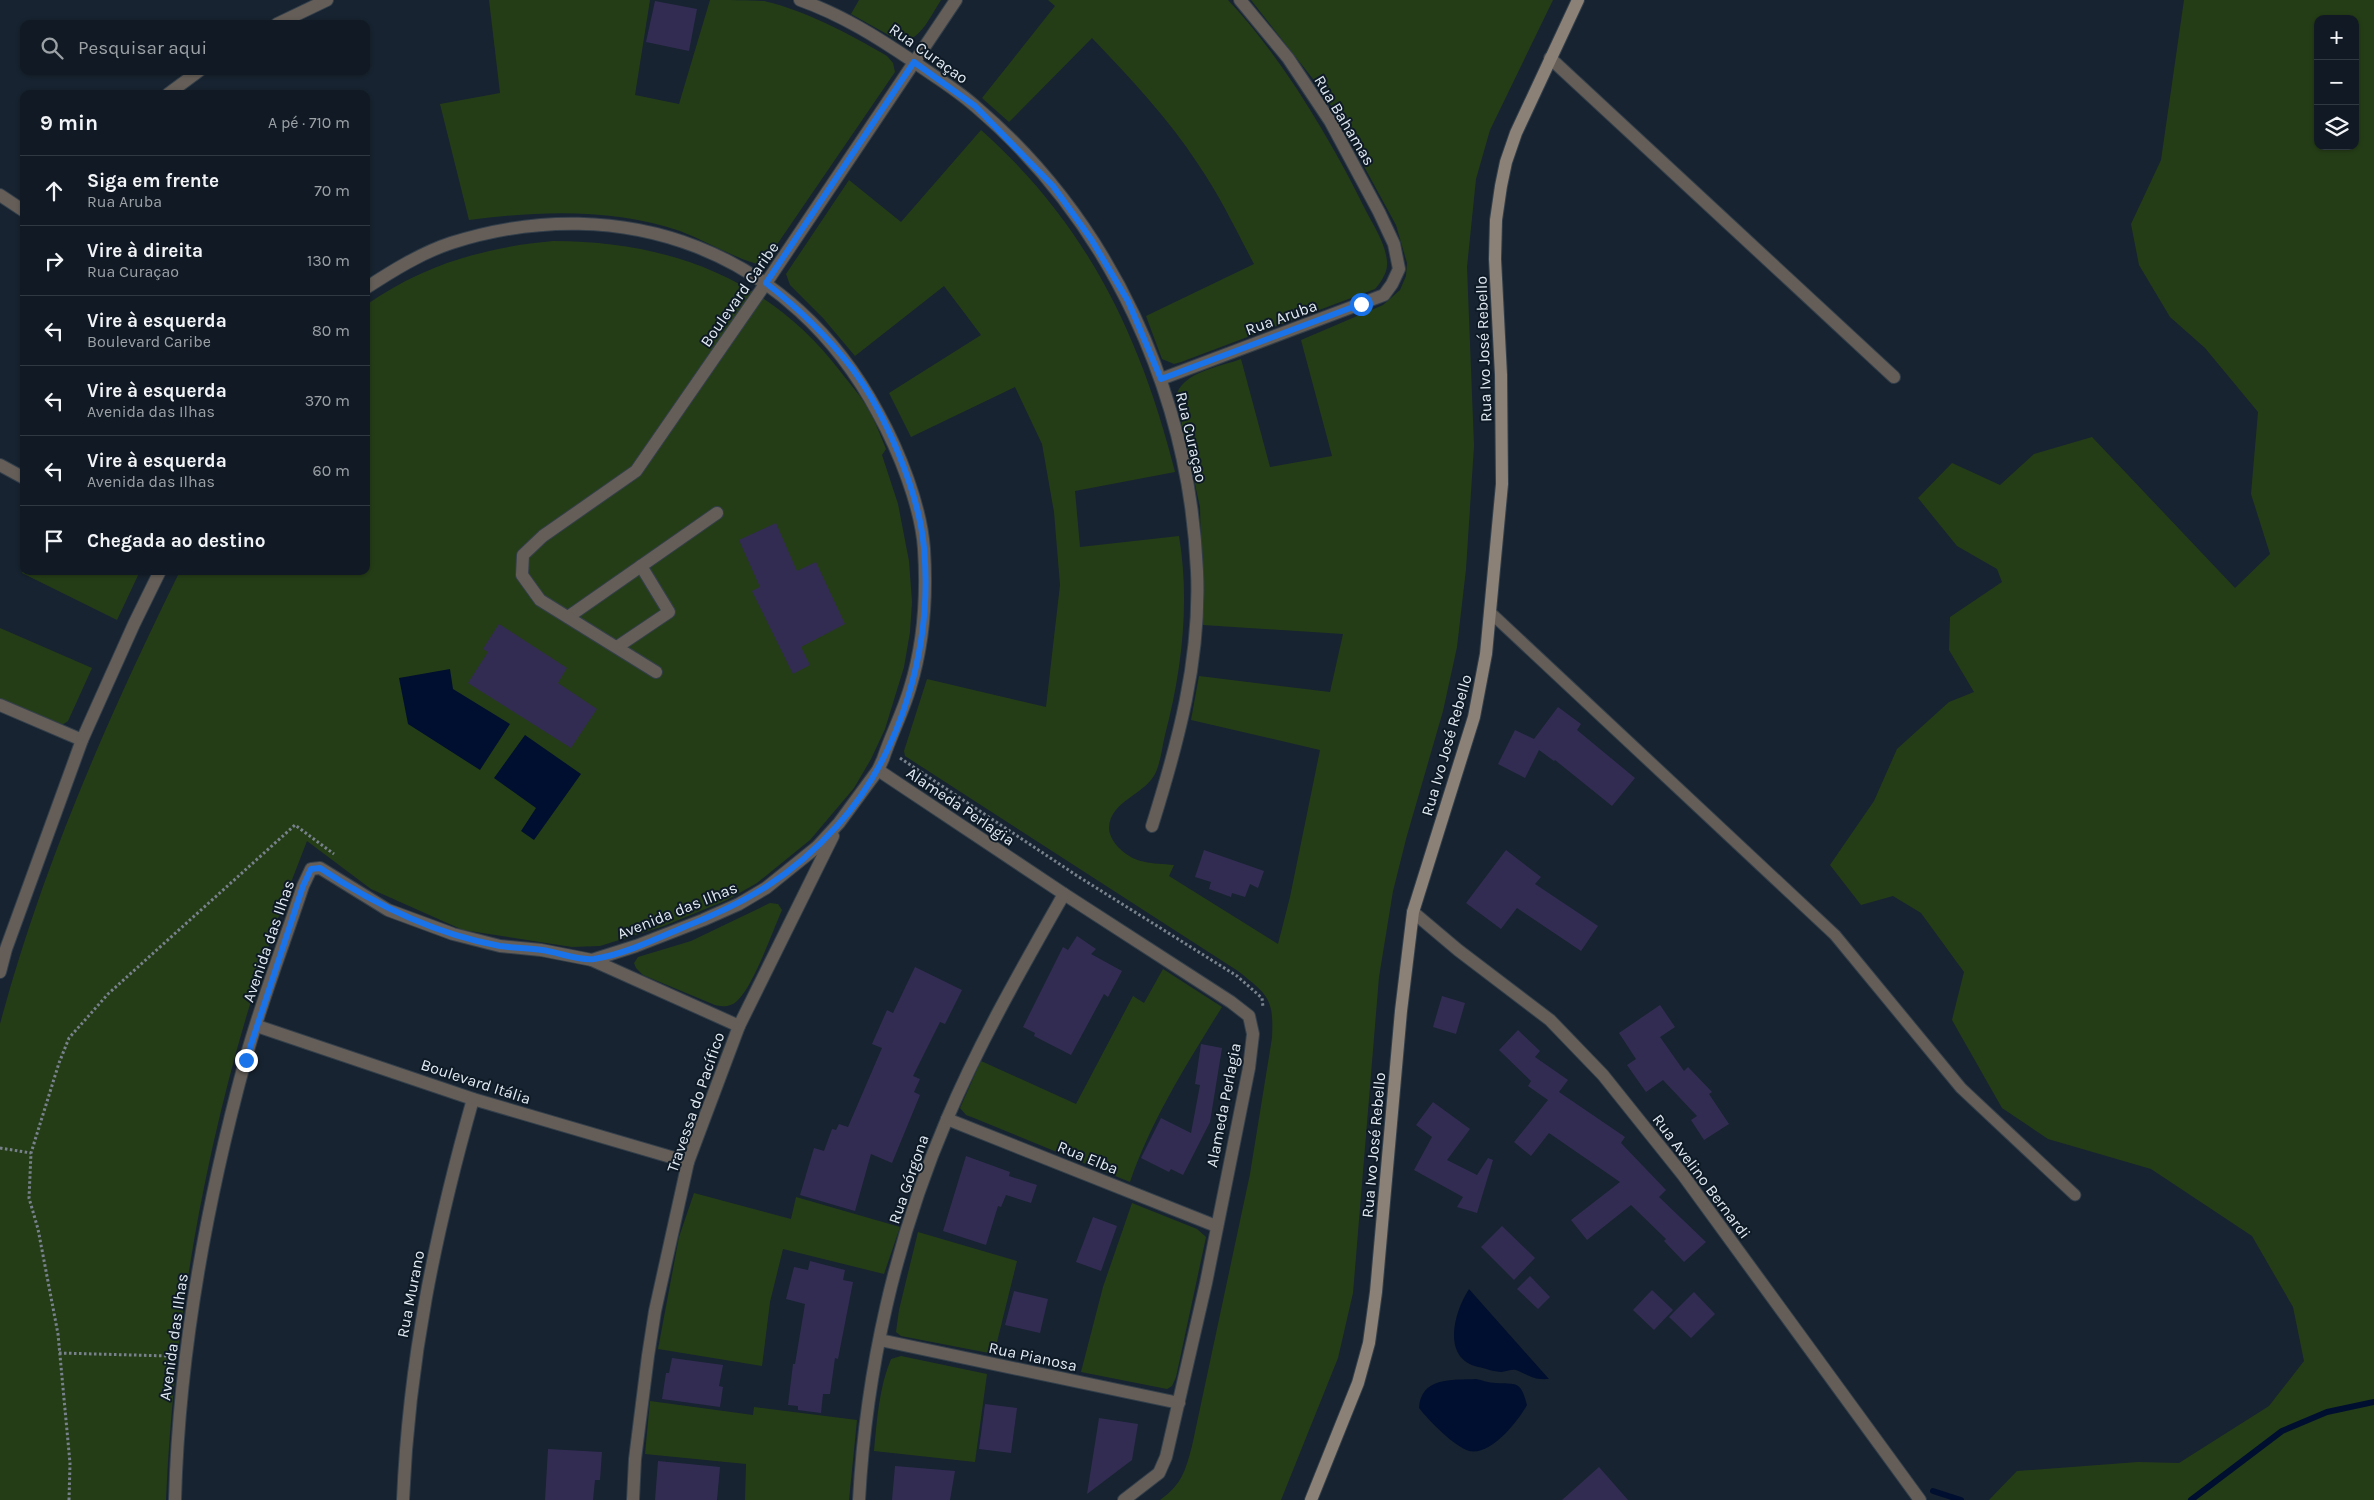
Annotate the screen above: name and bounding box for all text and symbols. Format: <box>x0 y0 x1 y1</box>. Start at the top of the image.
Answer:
map controls <box>2314 15 2359 150</box>
button: + <box>2314 15 2359 60</box>
street label: Rua Curaçao <box>886 19 972 88</box>
search box <box>20 20 370 75</box>
icon: search <box>38 34 66 62</box>
text: Pesquisar aqui <box>78 37 207 59</box>
button: − <box>2314 60 2359 105</box>
street label: Rua Bahamas <box>1310 72 1379 169</box>
button: layers <box>2314 105 2359 150</box>
text: 9 min <box>40 111 98 135</box>
text: A pé · 710 m <box>268 113 350 132</box>
text: Siga em frente <box>87 170 219 192</box>
icon: ahead <box>40 177 68 205</box>
text: 70 m <box>314 181 350 200</box>
text: Rua Aruba <box>87 192 162 211</box>
street label: Boulevard Caribe <box>696 238 783 350</box>
text: Vire à direita <box>87 240 203 262</box>
icon: right <box>40 247 68 275</box>
text: 130 m <box>307 251 350 270</box>
text: Rua Curaçao <box>87 262 179 281</box>
street label: Rua Ivo José Rebello <box>1471 276 1496 422</box>
route start <box>1350 293 1373 316</box>
street label: Rua Aruba <box>1243 296 1320 339</box>
text: Vire à esquerda <box>87 310 227 332</box>
icon: left <box>40 317 68 345</box>
text: 80 m <box>312 321 350 340</box>
text: Boulevard Caribe <box>87 332 211 351</box>
text: Vire à esquerda <box>87 380 227 402</box>
icon: left <box>40 387 68 415</box>
street label: Rua Curaçao <box>1172 390 1211 484</box>
text: 370 m <box>305 391 350 410</box>
text: Avenida das Ilhas <box>87 402 215 421</box>
text: Vire à esquerda <box>87 450 227 472</box>
icon: left <box>40 457 68 485</box>
text: 60 m <box>313 461 350 480</box>
text: Avenida das Ilhas <box>87 472 215 491</box>
icon: arrive <box>40 527 68 555</box>
text: Chegada ao destino <box>87 530 265 552</box>
street label: Rua Ivo José Rebello <box>1417 672 1476 818</box>
street label: Alameda Perlagia <box>903 763 1018 850</box>
street label: Avenida das Ilhas <box>239 878 298 1005</box>
street label: Avenida das Ilhas <box>614 878 740 943</box>
street label: Travessa do Pacífico <box>663 1030 728 1175</box>
street label: Alameda Perlagia <box>1202 1041 1245 1169</box>
route end <box>235 1049 258 1072</box>
street label: Boulevard Itália <box>419 1055 533 1108</box>
street label: Rua Ivo José Rebello <box>1358 1071 1389 1219</box>
street label: Rua Avelino Bernardi <box>1649 1110 1755 1242</box>
street label: Rua Górgona <box>884 1132 933 1226</box>
street label: Rua Elba <box>1055 1137 1121 1178</box>
street label: Rua Murano <box>393 1249 428 1339</box>
street label: Avenida das Ilhas <box>155 1272 192 1402</box>
street label: Rua Pianosa <box>987 1338 1079 1375</box>

